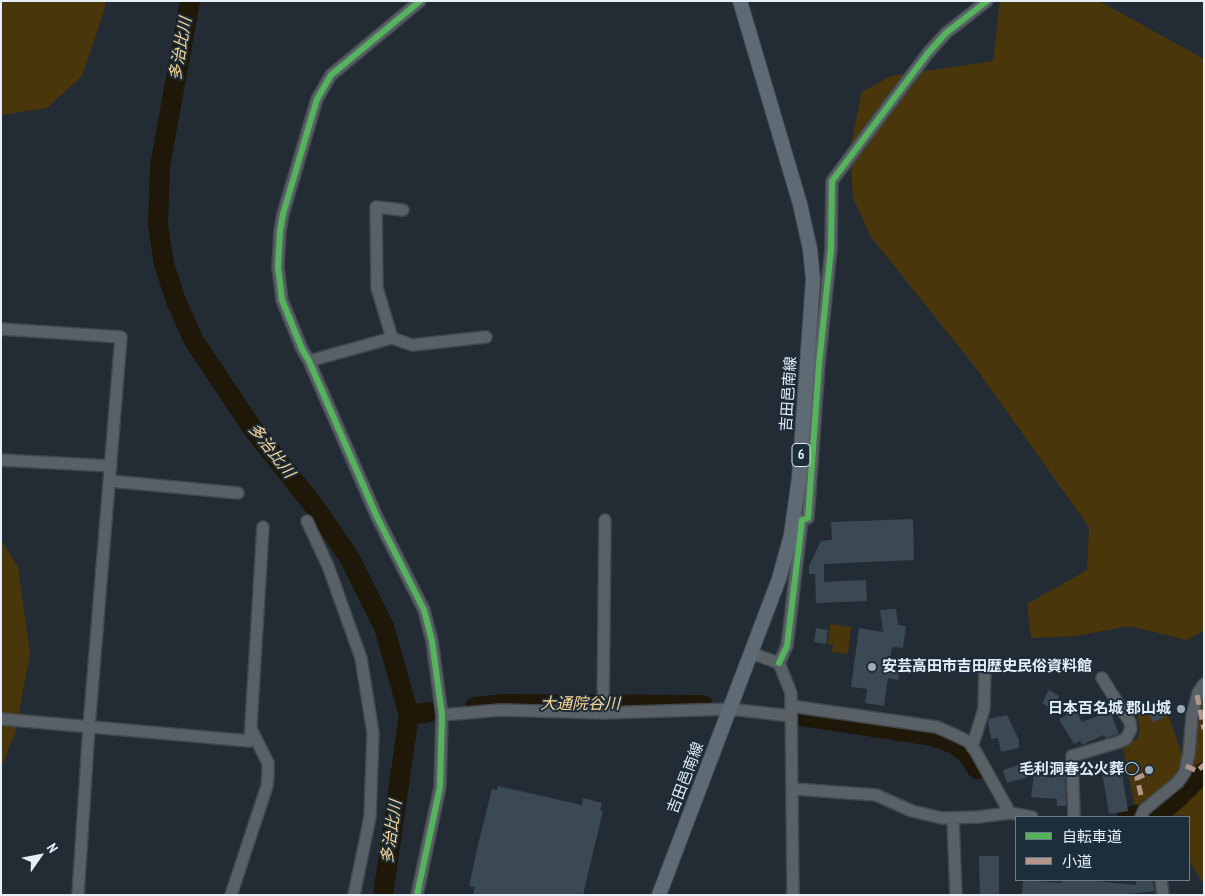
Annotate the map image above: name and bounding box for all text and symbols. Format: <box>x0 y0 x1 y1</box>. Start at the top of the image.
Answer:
water label: 多治比川 <box>166 16 196 82</box>
street label: 吉田邑南線 <box>777 356 801 432</box>
water label: 多治比川 <box>244 420 298 482</box>
road number: 6 <box>792 444 810 466</box>
place label: 安芸高田市吉田歴史民俗資料館 <box>882 658 1092 676</box>
marker: 安芸高田市吉田歴史民俗資料館 <box>866 661 878 673</box>
water label: 大通院谷川 <box>540 694 620 714</box>
place label: 日本百名城 郡山城 <box>1048 700 1171 718</box>
marker: 日本百名城 郡山城 <box>1175 703 1187 715</box>
street label: 吉田邑南線 <box>664 740 708 816</box>
place label: 毛利洞春公火葬○ <box>1019 761 1139 779</box>
marker: 毛利洞春公火葬○ <box>1143 764 1155 776</box>
water label: 多治比川 <box>378 799 406 865</box>
legend <box>1015 816 1190 881</box>
text: 自転車道 <box>1062 827 1122 846</box>
north arrow <box>15 831 65 881</box>
text: N <box>43 840 62 856</box>
text: 小道 <box>1062 852 1092 871</box>

